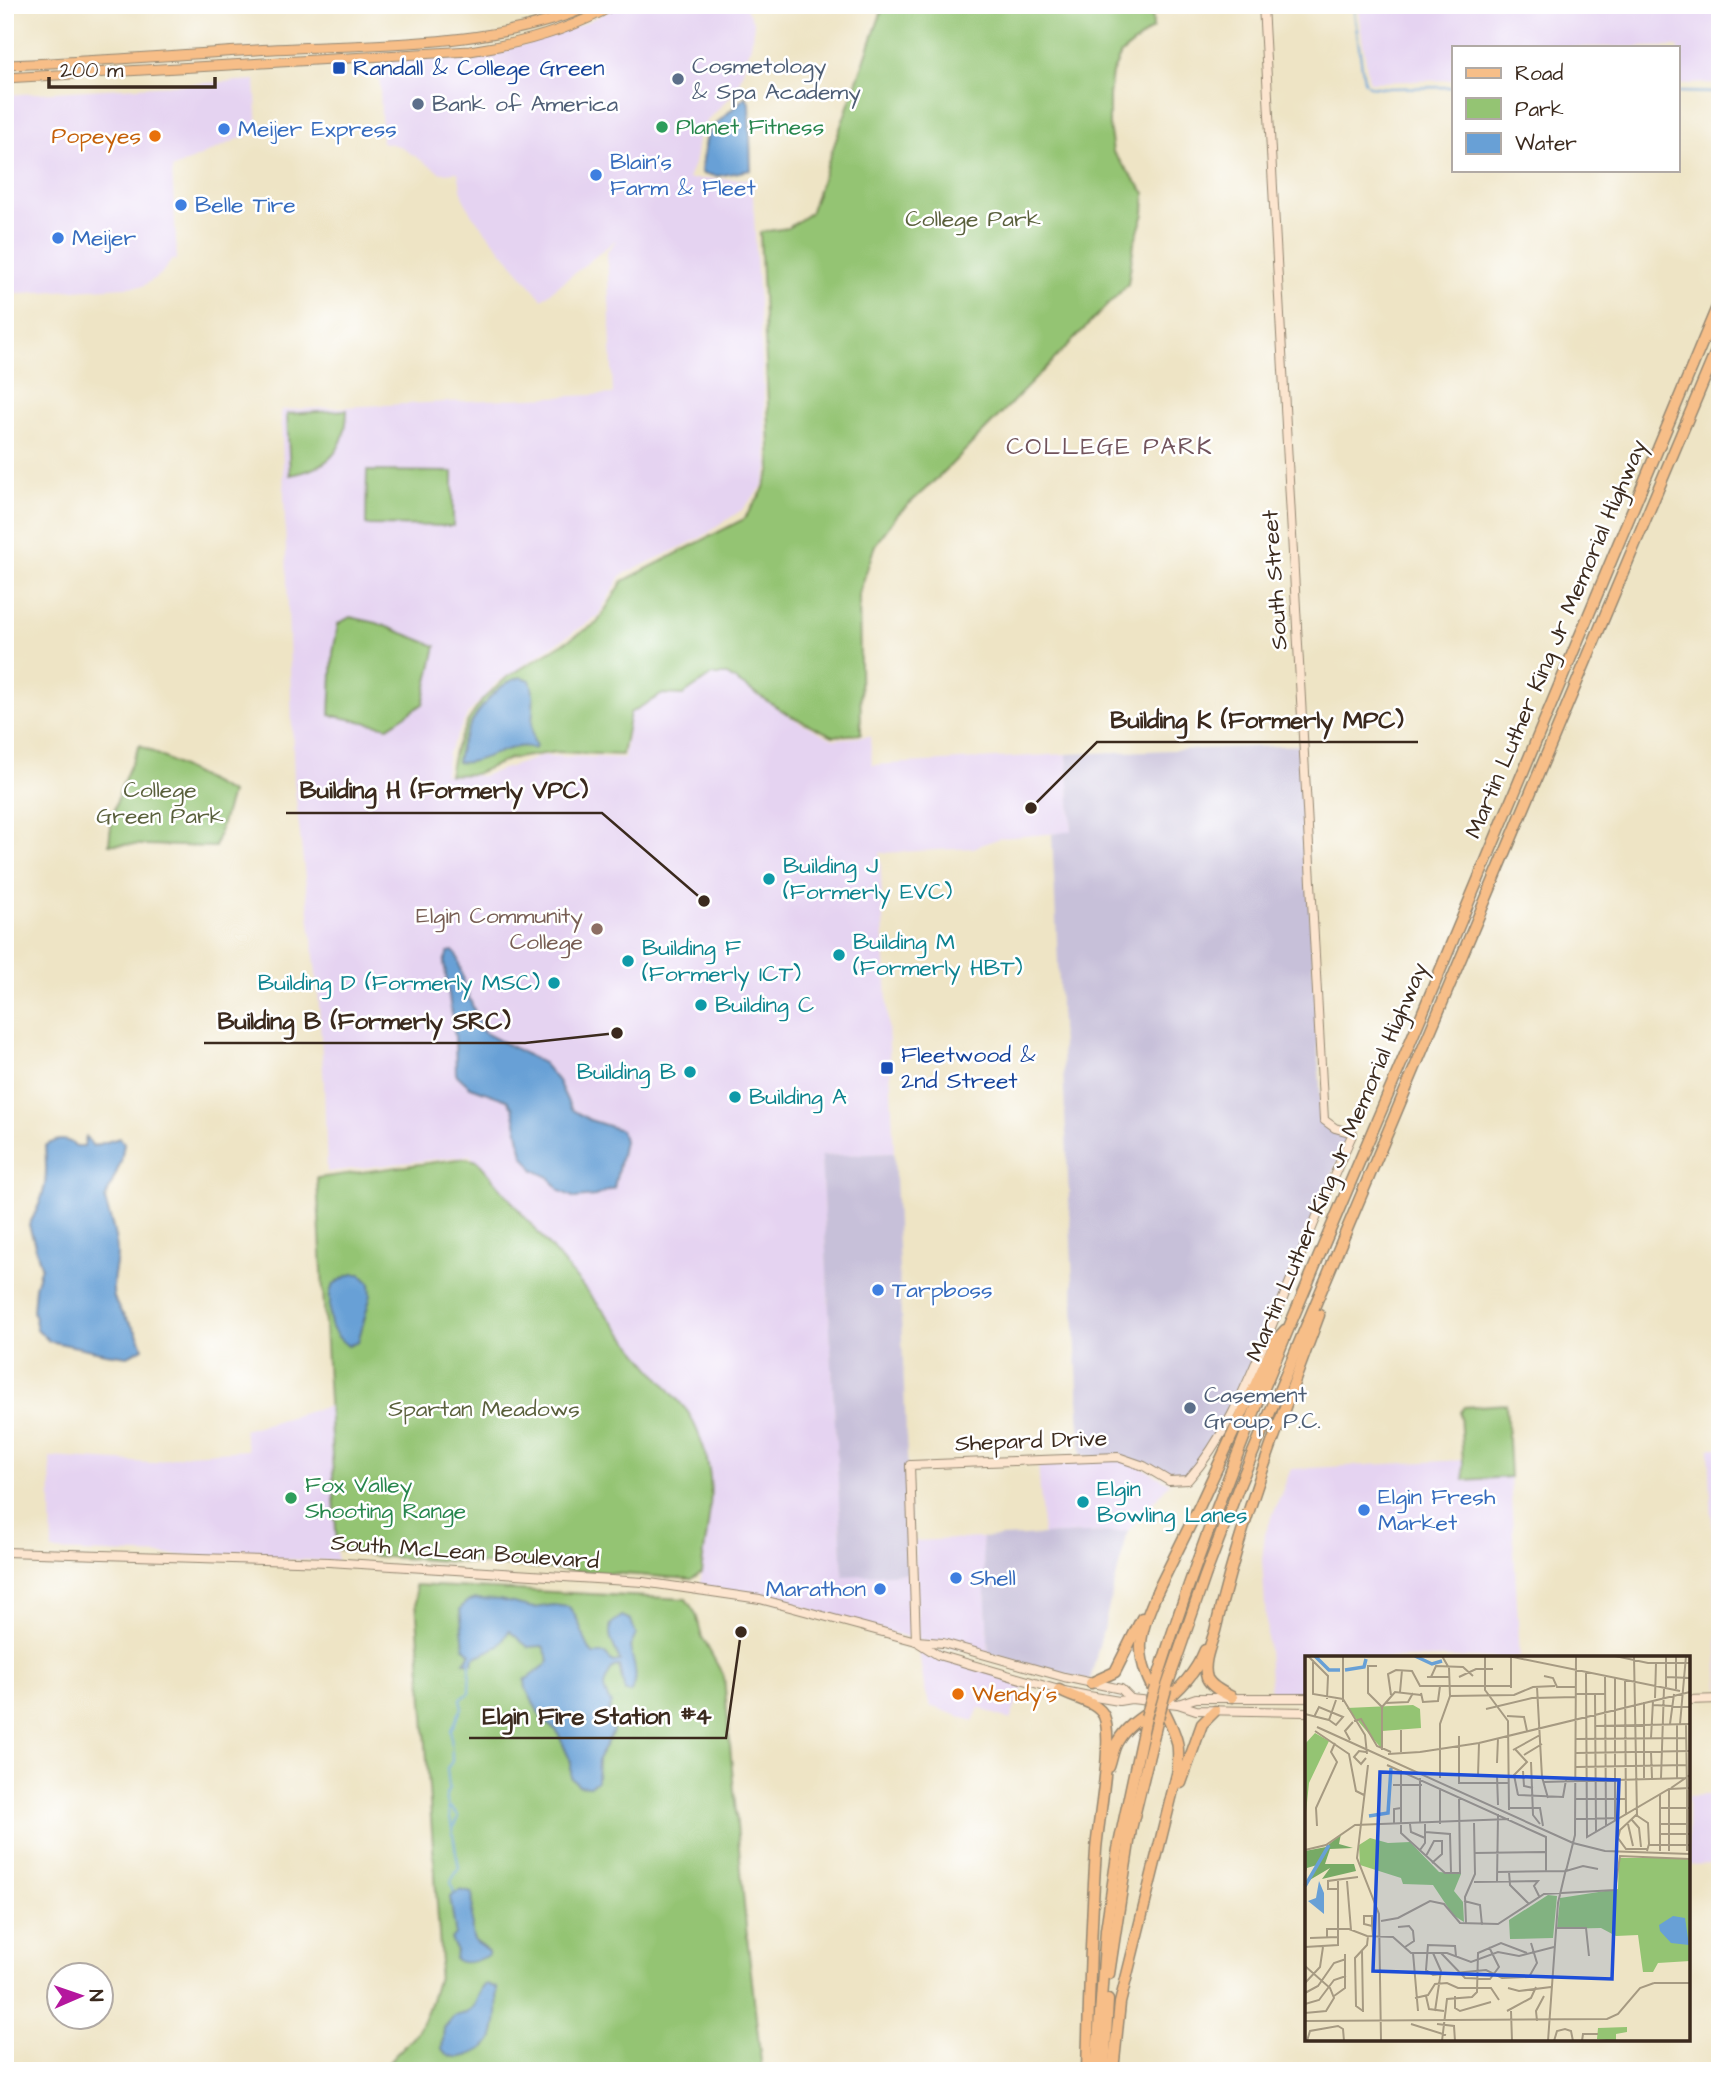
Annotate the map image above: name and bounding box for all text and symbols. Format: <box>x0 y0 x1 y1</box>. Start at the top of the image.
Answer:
scale bar <box>49 46 215 90</box>
legend <box>1452 46 1680 172</box>
place label: Cosmetology & Spa Academy <box>692 50 861 109</box>
place label: Randall & College Green <box>353 52 605 85</box>
text: 200 m <box>60 56 124 85</box>
text: Road <box>1515 59 1563 88</box>
marker: Randall & College Green <box>331 60 347 76</box>
marker: Cosmetology & Spa Academy <box>670 71 686 87</box>
place label: Bank of America <box>432 88 618 120</box>
text: Park <box>1515 95 1564 124</box>
marker: Bank of America <box>410 96 426 112</box>
place label: Planet Fitness <box>676 111 824 143</box>
place label: Meijer Express <box>238 113 397 145</box>
marker: Planet Fitness <box>654 119 670 135</box>
place label: Popeyes <box>52 120 141 153</box>
marker: Meijer Express <box>216 121 232 137</box>
marker: Popeyes <box>147 128 163 144</box>
text: Water <box>1515 129 1577 158</box>
place label: Blain's Farm & Fleet <box>610 146 756 204</box>
marker: Blain's Farm & Fleet <box>588 167 604 183</box>
place label: Belle Tire <box>195 189 296 221</box>
marker: Belle Tire <box>173 197 189 213</box>
park label: College Park <box>905 203 1041 236</box>
place label: Meijer <box>72 222 136 254</box>
marker: Meijer <box>50 230 66 246</box>
district label: COLLEGE PARK <box>1006 430 1214 464</box>
street label: Martin Luther King Jr Memorial Highway <box>1457 434 1656 844</box>
street label: South Street <box>1254 508 1296 651</box>
callout: Building K (Formerly MPC) <box>1097 697 1418 742</box>
text: Building K (Formerly MPC) <box>1110 704 1404 740</box>
callout: Building H (Formerly VPC) <box>286 768 602 813</box>
park label: College Green Park <box>96 774 224 832</box>
text: Building H (Formerly VPC) <box>300 774 589 810</box>
place label: Building J (Formerly EVC) <box>783 850 952 909</box>
marker: Building J (Formerly EVC) <box>761 871 777 887</box>
place label: Elgin Community College <box>416 900 583 959</box>
marker: Elgin Community College <box>589 921 605 937</box>
place label: Building M (Formerly HBT) <box>853 926 1023 985</box>
place label: Building F (Formerly ICT) <box>642 932 801 991</box>
marker: Building M (Formerly HBT) <box>831 947 847 963</box>
marker: Building F (Formerly ICT) <box>620 953 636 969</box>
street label: Martin Luther King Jr Memorial Highway <box>1238 957 1437 1367</box>
place label: Building D (Formerly MSC) <box>258 967 540 1000</box>
marker: Building D (Formerly MSC) <box>546 975 562 991</box>
place label: Building C <box>715 989 814 1022</box>
marker: Building C <box>693 997 709 1013</box>
callout: Building B (Formerly SRC) <box>204 998 525 1043</box>
text: Building B (Formerly SRC) <box>217 1005 511 1041</box>
place label: Fleetwood & 2nd Street <box>901 1039 1036 1097</box>
place label: Building B <box>577 1056 676 1089</box>
marker: Fleetwood & 2nd Street <box>879 1060 895 1076</box>
marker: Building B <box>682 1064 698 1080</box>
place label: Building A <box>749 1081 847 1114</box>
marker: Building A <box>727 1089 743 1105</box>
place label: Tarpboss <box>892 1274 992 1306</box>
marker: Tarpboss <box>870 1282 886 1298</box>
place label: Casement Group, P.C. <box>1204 1379 1321 1437</box>
park label: Spartan Meadows <box>388 1393 580 1425</box>
marker: Casement Group, P.C. <box>1182 1400 1198 1416</box>
street label: Shepard Drive <box>954 1422 1108 1460</box>
place label: Fox Valley Shooting Range <box>305 1469 466 1528</box>
place label: Elgin Bowling Lanes <box>1097 1473 1248 1532</box>
place label: Elgin Fresh Market <box>1378 1481 1496 1539</box>
marker: Fox Valley Shooting Range <box>283 1490 299 1506</box>
marker: Elgin Bowling Lanes <box>1075 1494 1091 1510</box>
marker: Elgin Fresh Market <box>1356 1502 1372 1518</box>
street label: South McLean Boulevard <box>330 1527 600 1577</box>
place label: Shell <box>970 1562 1016 1594</box>
marker: Shell <box>948 1570 964 1586</box>
place label: Marathon <box>766 1573 866 1605</box>
marker: Marathon <box>872 1581 888 1597</box>
inset map <box>1305 1656 1690 2041</box>
place label: Wendy's <box>972 1678 1057 1711</box>
marker: Wendy's <box>950 1686 966 1702</box>
callout: Elgin Fire Station #4 <box>469 1693 726 1738</box>
text: Elgin Fire Station #4 <box>482 1700 712 1735</box>
north arrow <box>46 1960 116 2030</box>
text: N <box>82 1989 109 2002</box>

